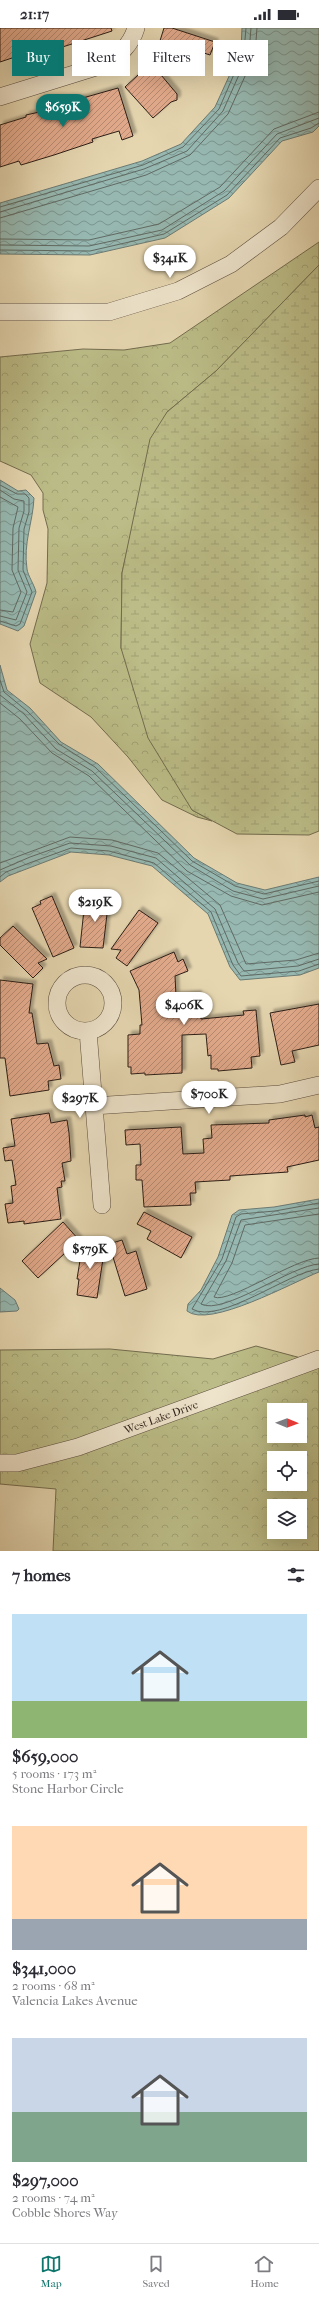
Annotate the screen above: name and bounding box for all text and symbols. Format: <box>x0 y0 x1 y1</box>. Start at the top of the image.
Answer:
text: 21:17 <box>20 5 49 23</box>
chip: Buy <box>12 40 64 76</box>
chip: Rent <box>72 40 130 76</box>
chip: Filters <box>138 40 205 76</box>
chip: New <box>213 40 268 76</box>
pin: $659K <box>35 94 91 128</box>
text: $659K <box>45 99 81 114</box>
pin: $341K <box>142 245 198 279</box>
text: $341K <box>153 250 187 265</box>
pin: $219K <box>67 889 123 923</box>
text: $219K <box>78 894 112 909</box>
pin: $406K <box>156 992 212 1026</box>
text: $406K <box>165 997 203 1012</box>
pin: $700K <box>181 1081 237 1115</box>
pin: $297K <box>52 1085 108 1119</box>
text: $700K <box>190 1086 228 1101</box>
text: $297K <box>62 1090 98 1105</box>
pin: $579K <box>62 1236 118 1270</box>
text: $579K <box>72 1241 108 1256</box>
street label: West Lake Drive <box>121 1398 200 1437</box>
north arrow <box>267 1403 307 1443</box>
map controls <box>267 1403 307 1539</box>
button: locate <box>267 1451 307 1491</box>
button: layers <box>267 1499 307 1539</box>
icon: filters <box>285 1564 307 1586</box>
text: 7 homes <box>12 1565 71 1585</box>
icon: home <box>124 1640 196 1712</box>
text: $659,000 <box>12 1746 78 1766</box>
text: 5 rooms · 173 m² <box>12 1766 96 1781</box>
text: Stone Harbor Circle <box>12 1781 124 1796</box>
icon: home <box>124 1852 196 1924</box>
text: $341,000 <box>12 1958 76 1978</box>
text: 2 rooms · 68 m² <box>12 1978 95 1993</box>
text: Valencia Lakes Avenue <box>12 1993 138 2008</box>
icon: home <box>124 2064 196 2136</box>
text: $297,000 <box>12 2170 79 2190</box>
text: 2 rooms · 74 m² <box>12 2190 95 2205</box>
text: Cobble Shores Way <box>12 2205 118 2220</box>
tab: Map <box>40 2253 62 2290</box>
tab: Saved <box>143 2253 170 2290</box>
tab: Home <box>250 2253 279 2290</box>

